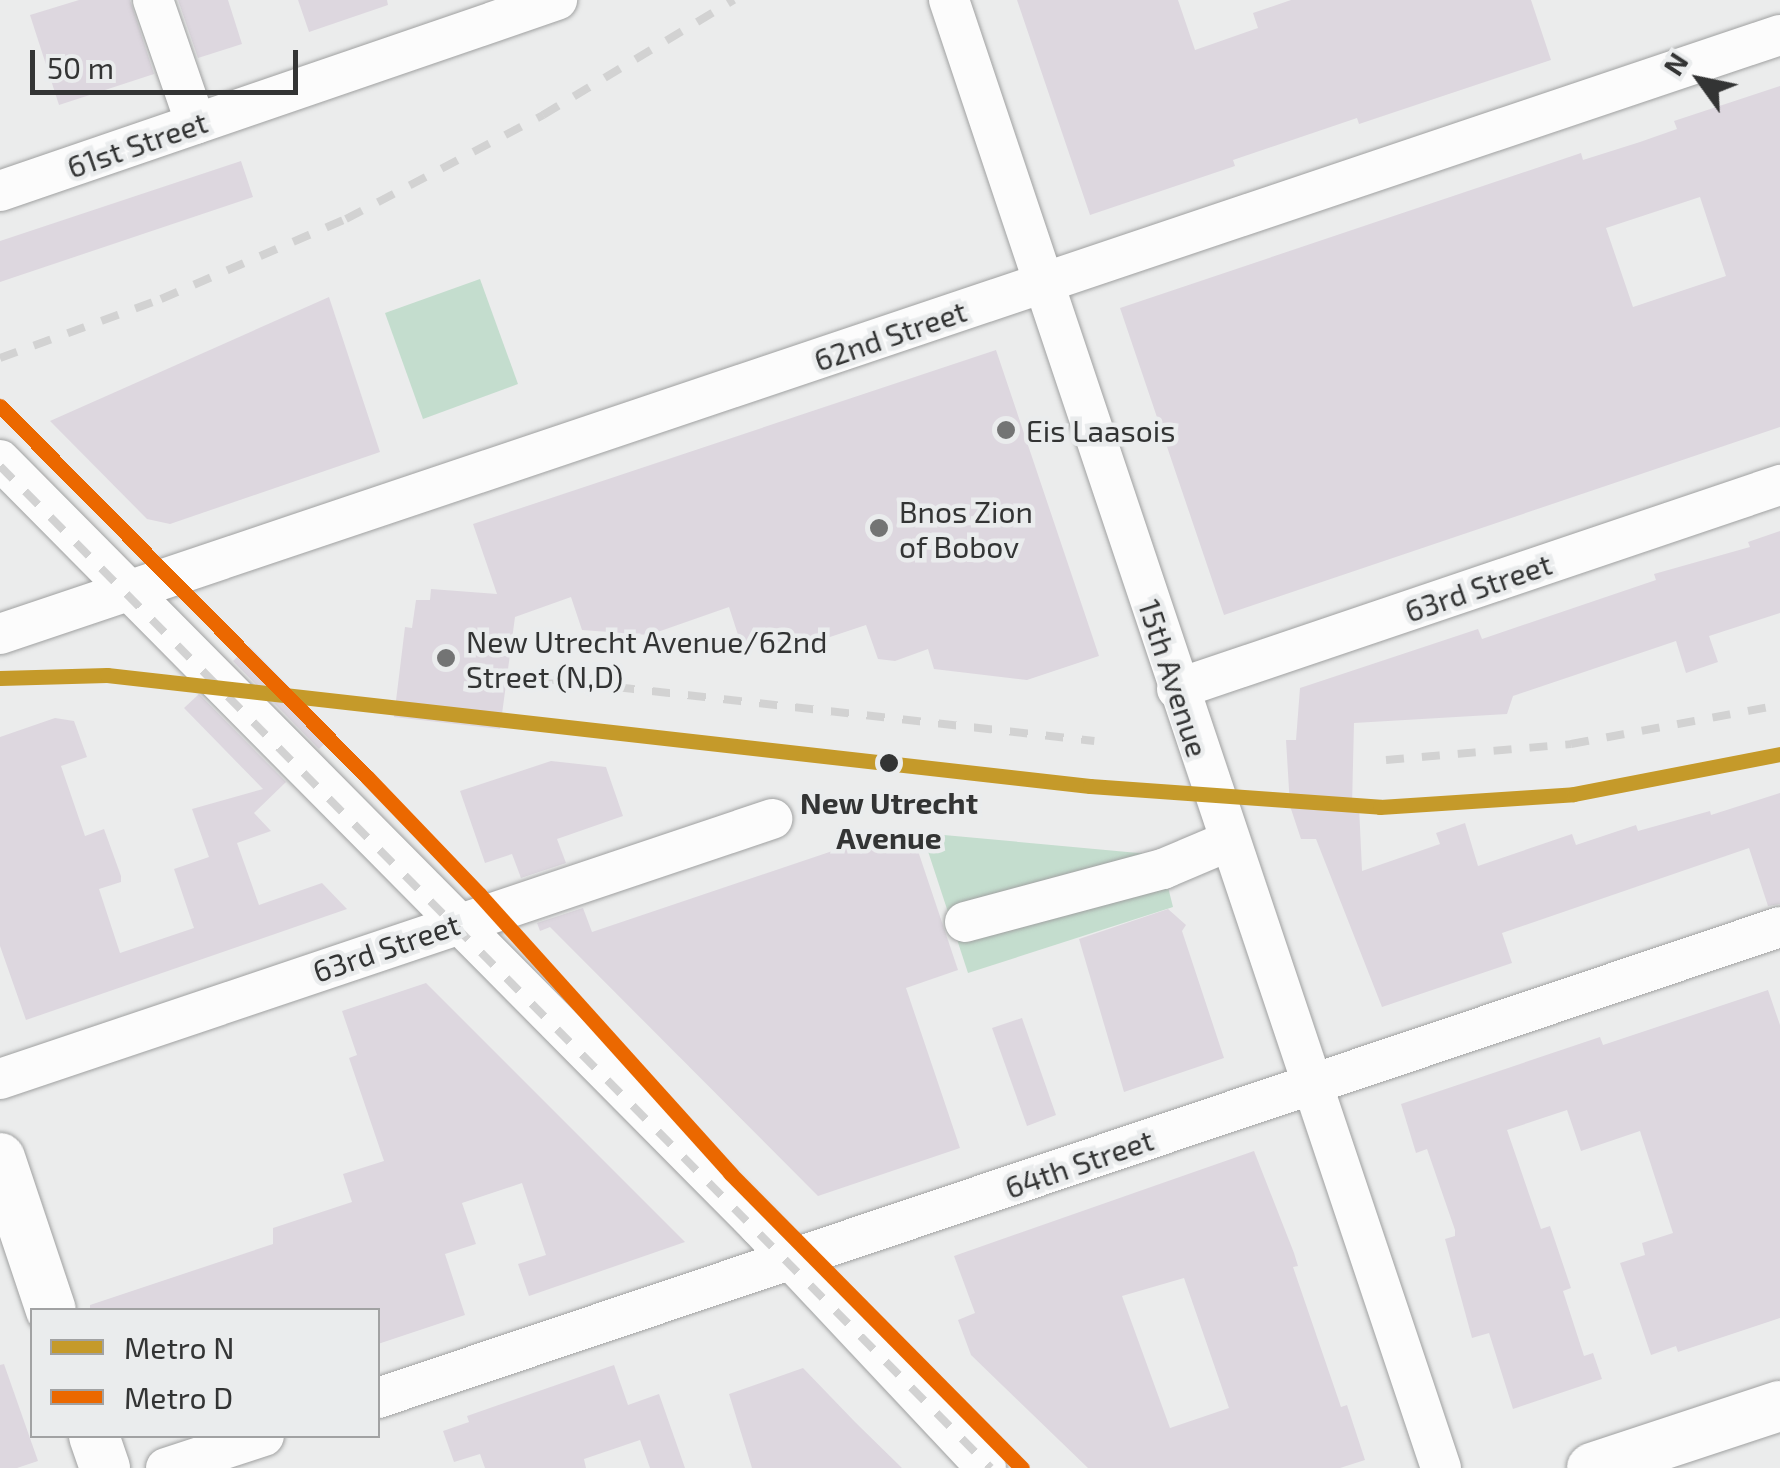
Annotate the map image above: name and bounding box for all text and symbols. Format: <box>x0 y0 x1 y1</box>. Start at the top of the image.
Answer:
scale bar <box>35 30 302 92</box>
north arrow <box>1650 30 1750 130</box>
text: N <box>1655 46 1695 81</box>
text: 50 m <box>47 49 114 85</box>
street label: 61st Street <box>62 103 212 185</box>
street label: 62nd Street <box>809 292 971 378</box>
place label: Eis Laasois <box>1026 412 1175 448</box>
marker: Eis Laasois <box>995 419 1017 441</box>
place label: Bnos Zion of Bobov <box>899 493 1033 564</box>
marker: Bnos Zion of Bobov <box>868 517 890 539</box>
street label: 63rd Street <box>1400 545 1556 629</box>
street label: 15th Avenue <box>1132 594 1216 762</box>
place label: New Utrecht Avenue/62nd Street (N,D) <box>466 623 829 694</box>
marker: New Utrecht Avenue/62nd Street (N,D) <box>435 647 457 669</box>
marker: New Utrecht Avenue <box>873 747 905 779</box>
place label: New Utrecht Avenue <box>800 784 978 854</box>
street label: 63rd Street <box>308 905 464 989</box>
street label: 64th Street <box>1000 1121 1158 1205</box>
legend <box>30 1308 380 1438</box>
text: Metro N <box>124 1329 234 1365</box>
text: Metro D <box>124 1379 233 1415</box>

